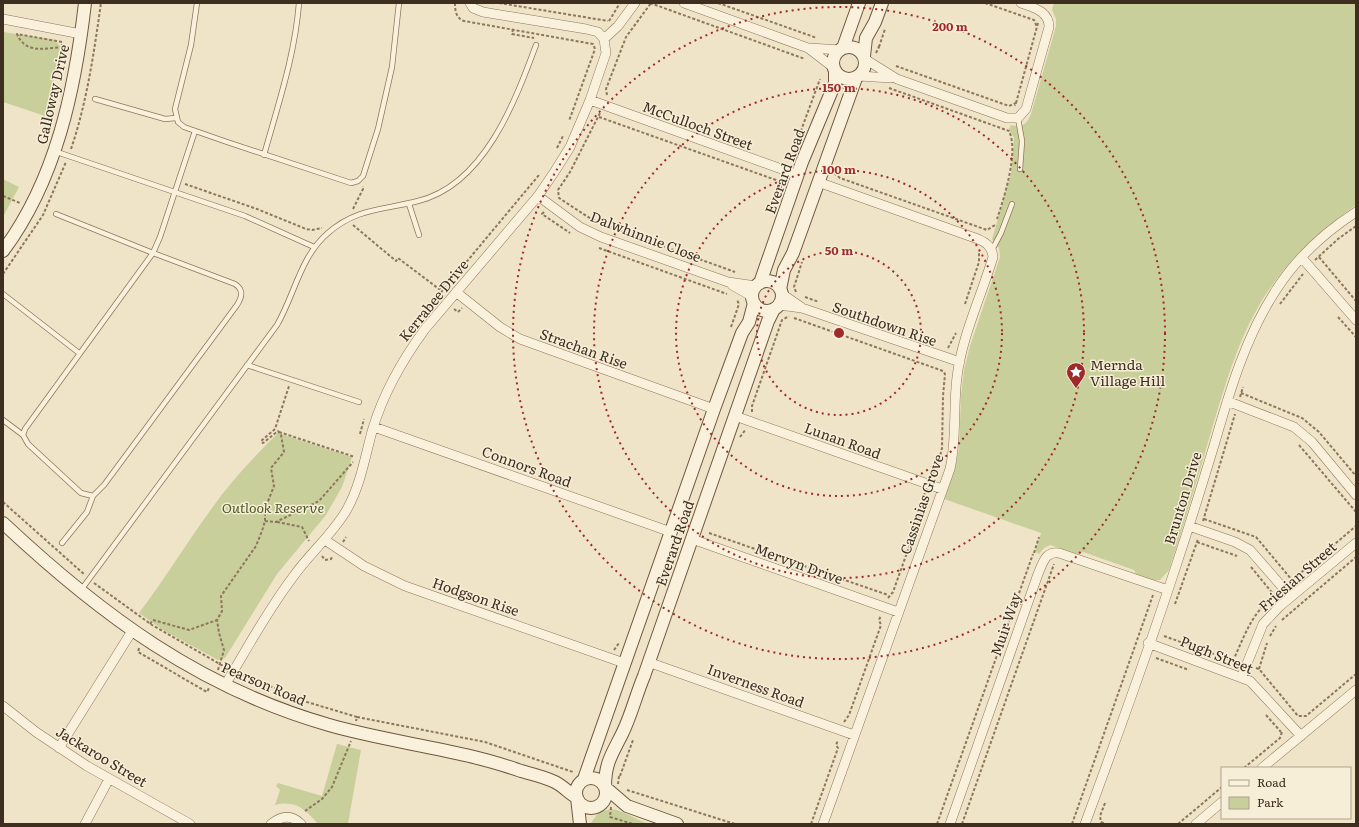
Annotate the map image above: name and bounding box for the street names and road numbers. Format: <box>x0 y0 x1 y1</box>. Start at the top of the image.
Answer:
street label: Galloway Drive <box>31 42 73 146</box>
street label: McCulloch Street <box>640 96 756 154</box>
street label: Everard Road <box>759 125 809 216</box>
street label: Dalwhinnie Close <box>588 206 704 266</box>
street label: Kerrabee Drive <box>394 255 472 345</box>
street label: Southdown Rise <box>830 296 940 350</box>
street label: Strachan Rise <box>537 323 631 373</box>
street label: Lunan Road <box>802 417 885 463</box>
street label: Connors Road <box>479 441 575 492</box>
street label: Brunton Drive <box>1158 449 1206 547</box>
street label: Cassinias Grove <box>894 451 948 557</box>
street label: Everard Road <box>650 497 698 589</box>
street label: Friesian Street <box>1254 536 1340 615</box>
street label: Mervyn Drive <box>752 538 846 588</box>
street label: Hodgson Rise <box>430 572 522 620</box>
street label: Muir Way <box>985 589 1026 659</box>
street label: Pugh Street <box>1178 630 1257 678</box>
street label: Pearson Road <box>219 656 310 710</box>
street label: Inverness Road <box>705 658 808 712</box>
street label: Jackaroo Street <box>53 721 152 791</box>

